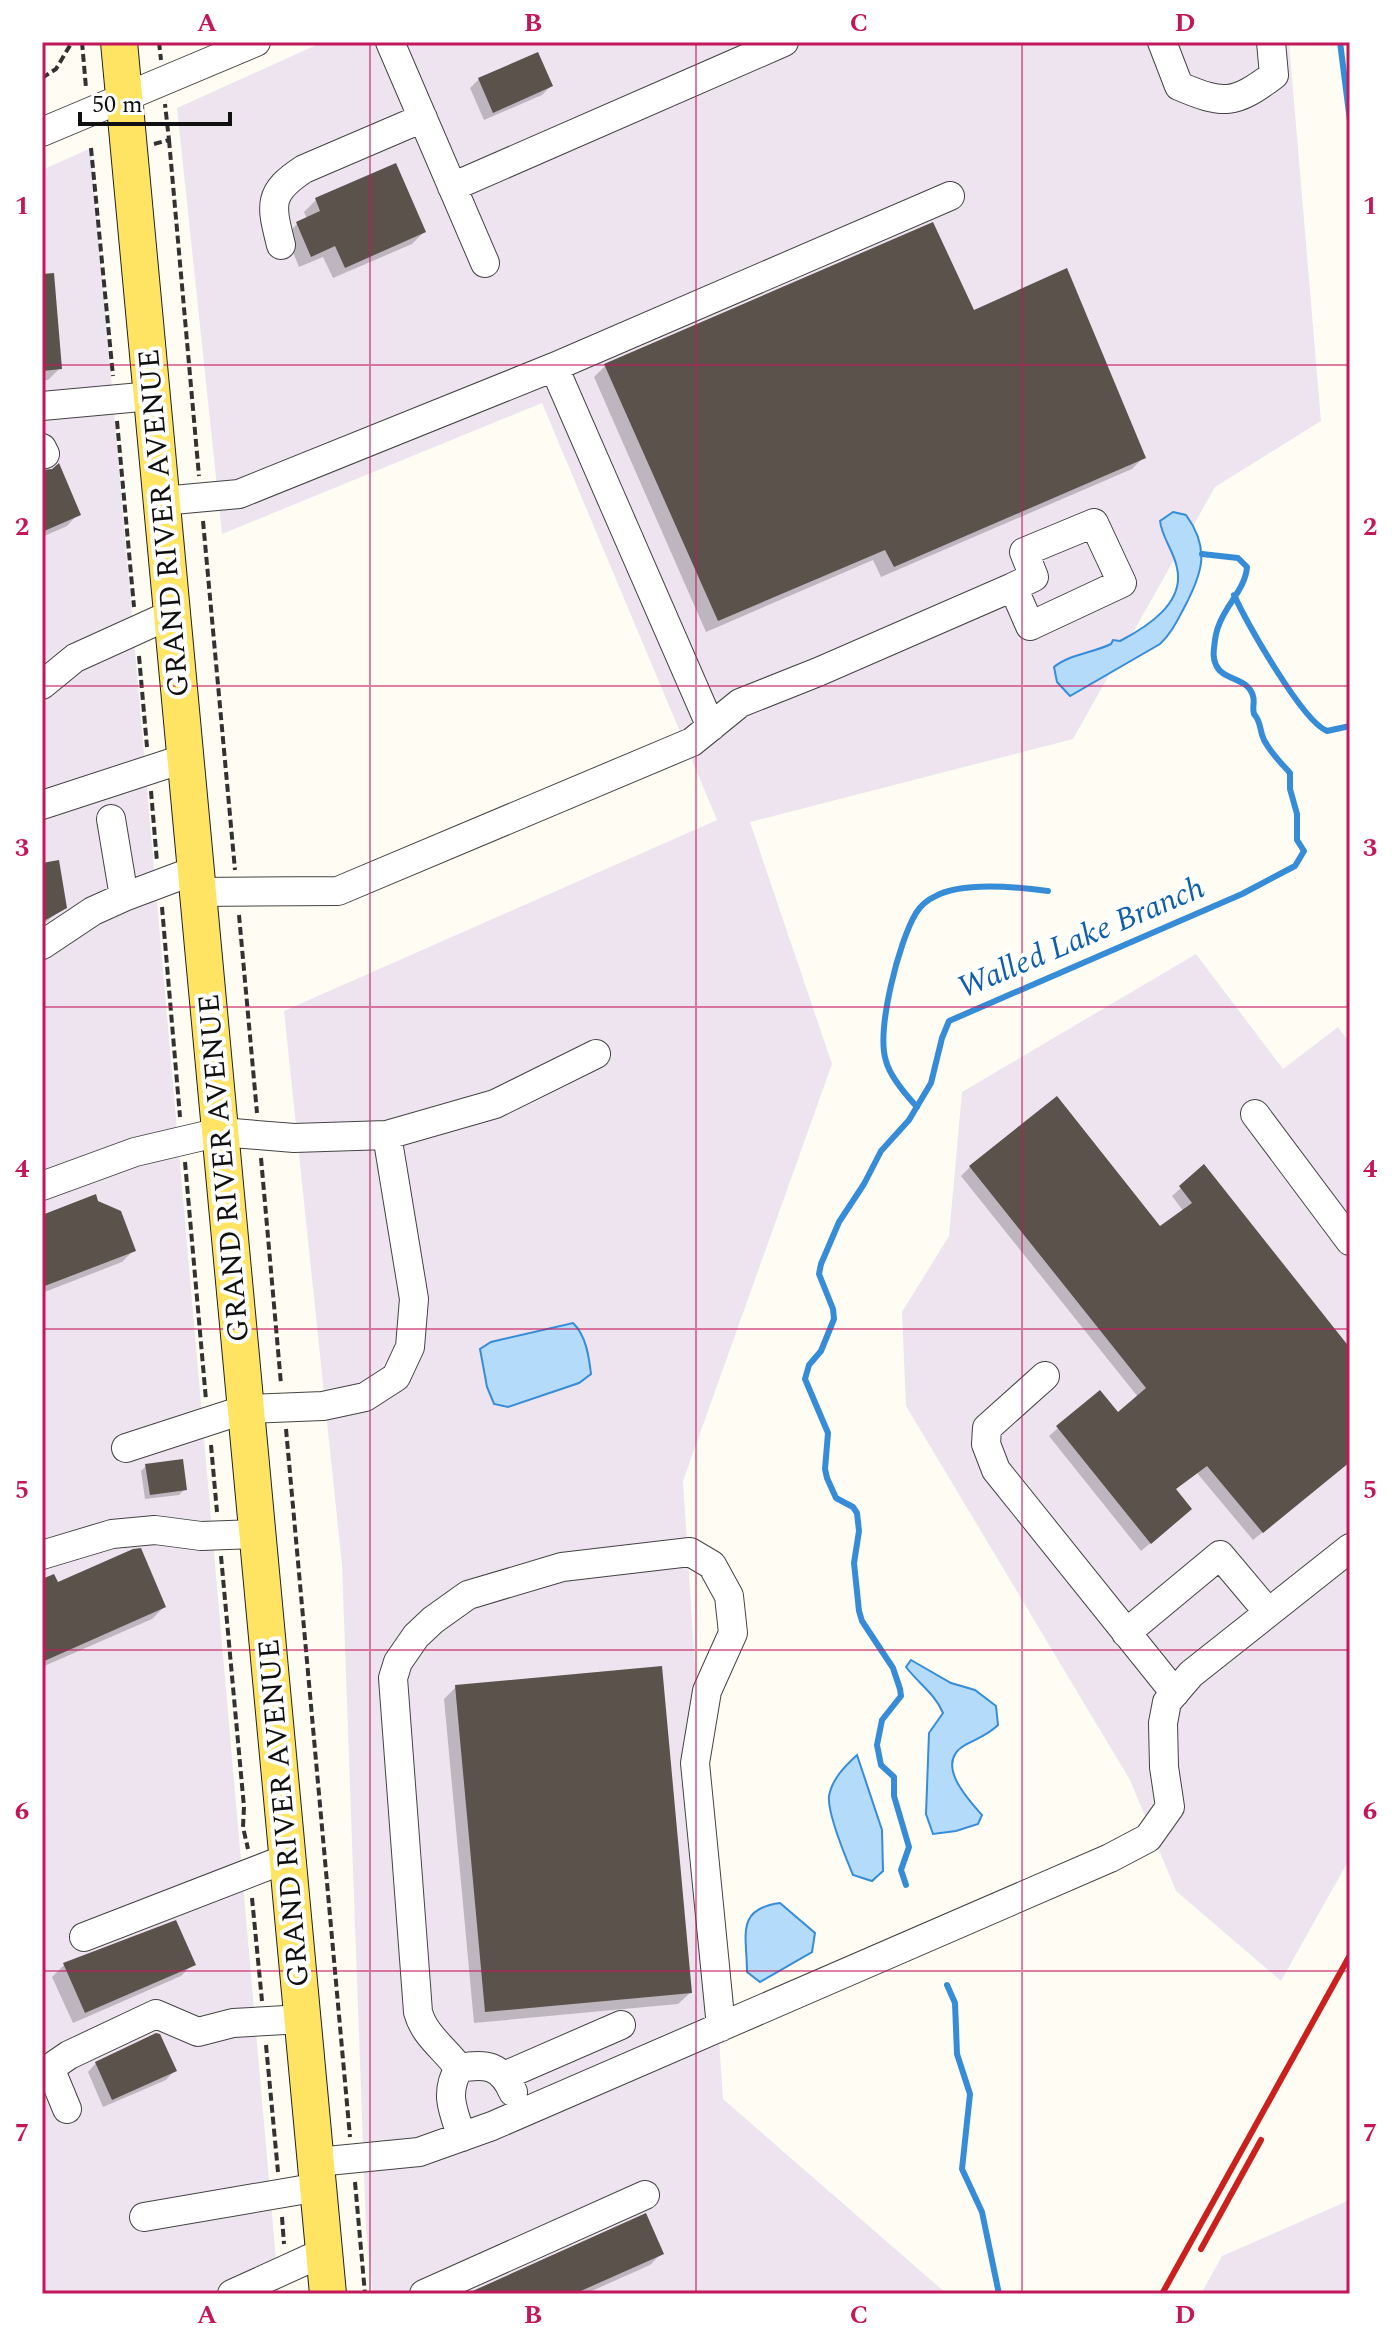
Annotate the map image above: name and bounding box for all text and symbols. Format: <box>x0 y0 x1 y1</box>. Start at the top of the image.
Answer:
text: A <box>197 3 217 43</box>
text: B <box>524 3 542 43</box>
text: C <box>850 3 868 43</box>
text: D <box>1175 3 1195 43</box>
scale bar <box>80 76 230 126</box>
text: 50 m <box>92 87 143 123</box>
text: 1 <box>15 186 29 226</box>
text: 1 <box>1363 186 1377 226</box>
street label: GRAND RIVER AVENUE <box>126 347 202 699</box>
text: 2 <box>15 507 29 547</box>
text: 2 <box>1363 507 1377 547</box>
text: 3 <box>15 828 29 868</box>
text: 3 <box>1363 828 1377 868</box>
water label: Walled Lake Branch <box>950 864 1212 1012</box>
street label: GRAND RIVER AVENUE <box>186 992 262 1344</box>
text: 4 <box>15 1149 30 1189</box>
text: 4 <box>1363 1149 1378 1189</box>
text: 5 <box>15 1470 29 1510</box>
text: 5 <box>1363 1470 1377 1510</box>
street label: GRAND RIVER AVENUE <box>246 1637 322 1989</box>
text: 6 <box>15 1791 29 1831</box>
text: 6 <box>1363 1791 1377 1831</box>
text: 7 <box>15 2113 29 2153</box>
text: 7 <box>1363 2113 1377 2153</box>
text: A <box>197 2295 217 2335</box>
text: B <box>524 2295 542 2335</box>
text: C <box>850 2295 868 2335</box>
text: D <box>1175 2295 1195 2335</box>

